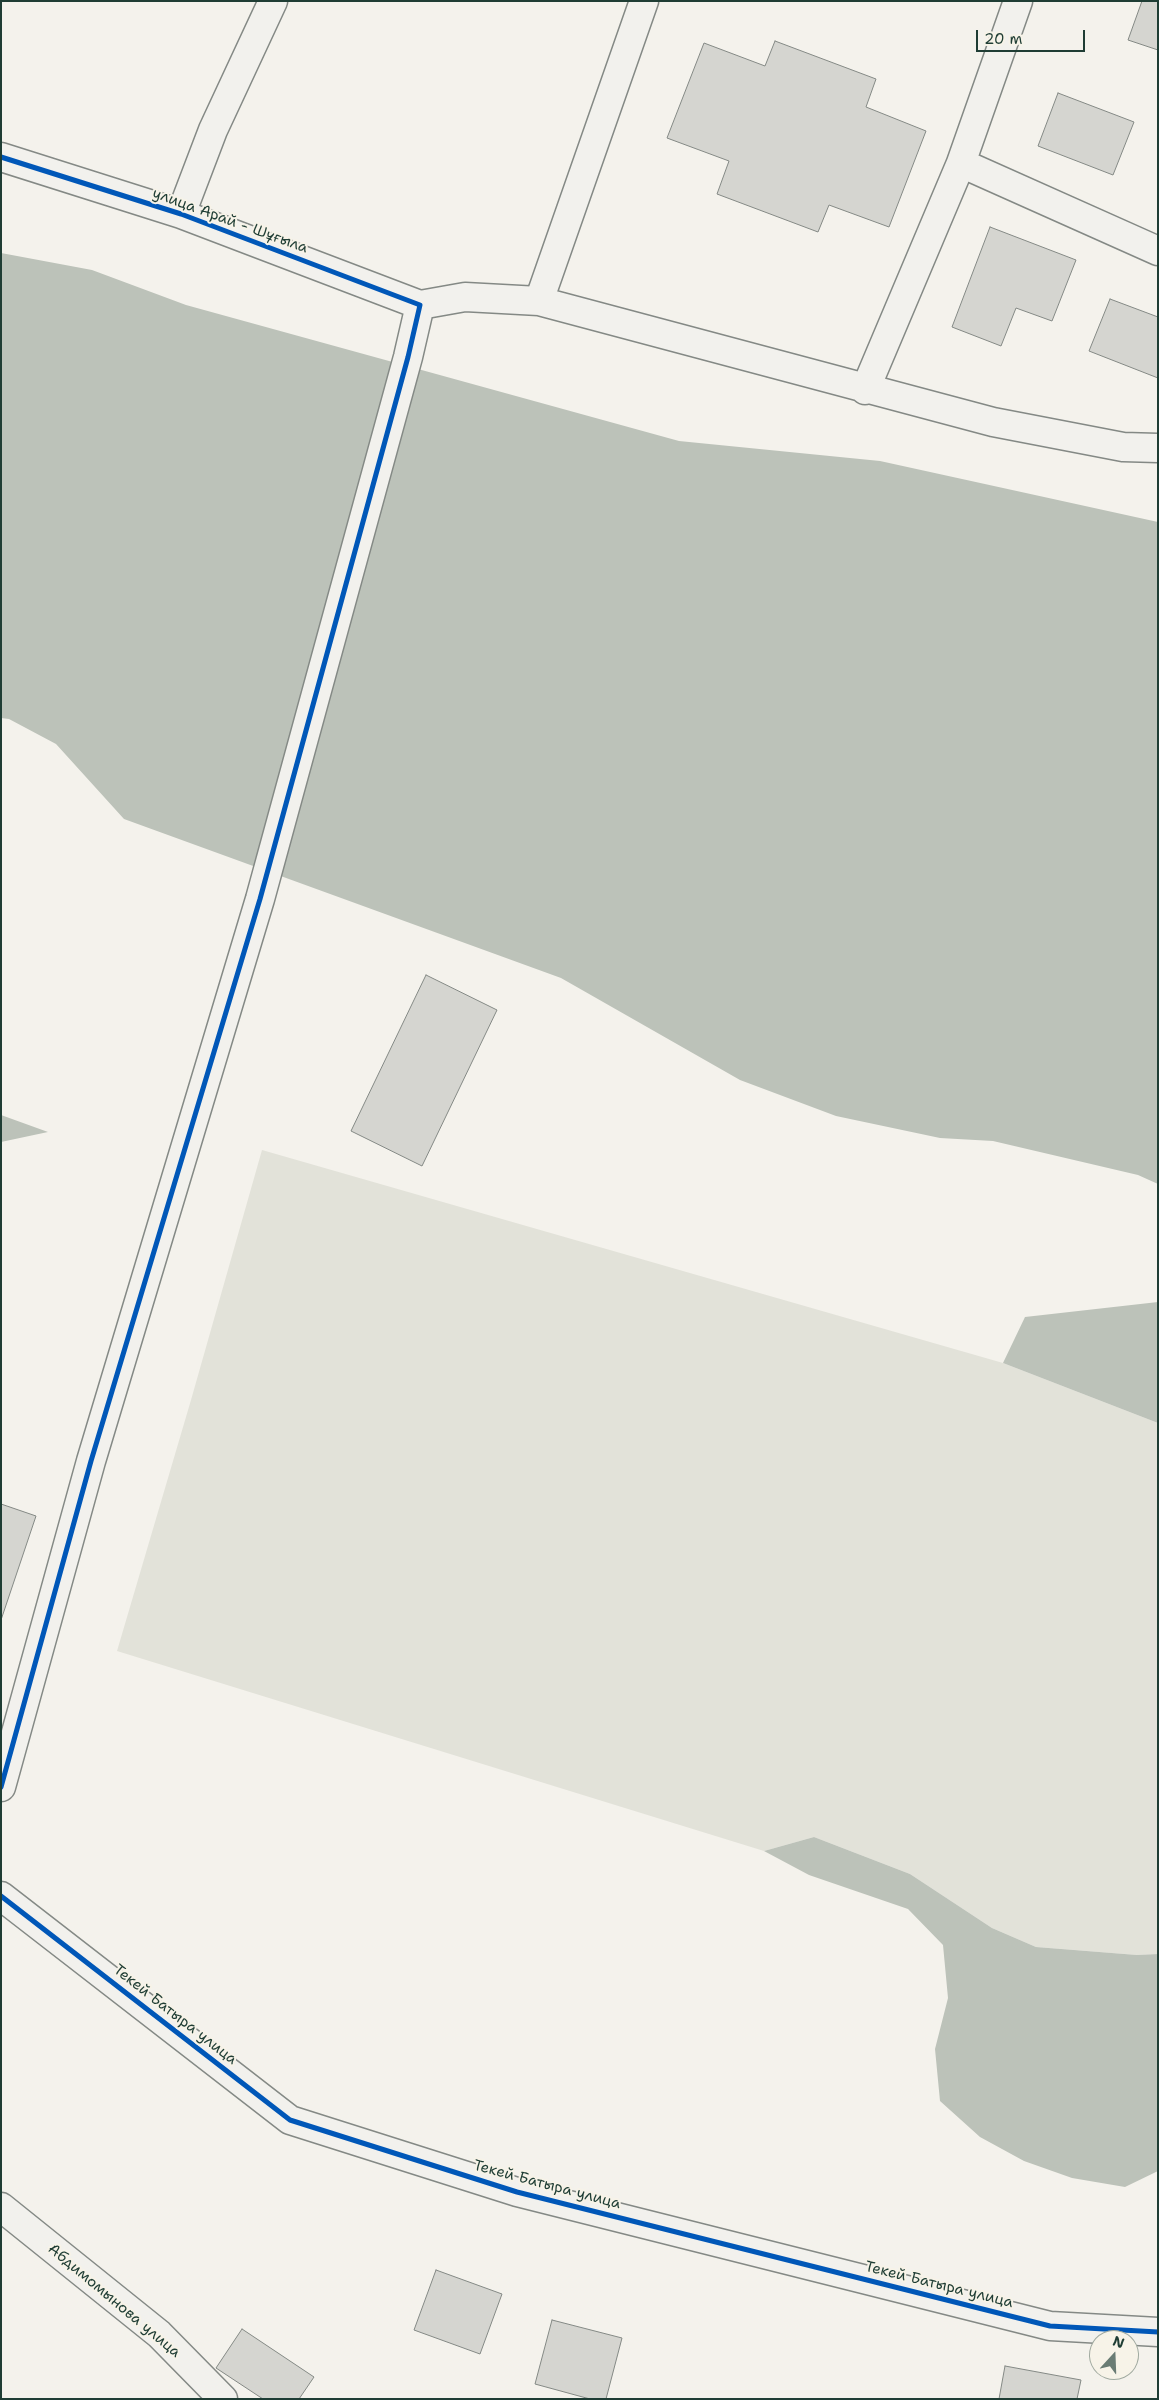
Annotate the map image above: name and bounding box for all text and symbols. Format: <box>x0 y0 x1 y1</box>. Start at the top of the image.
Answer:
scale bar <box>979 20 1088 52</box>
text: 20 m <box>984 29 1023 49</box>
street label: улица Арай - Шұғыла <box>150 184 310 258</box>
street label: Текей Батыра улица <box>110 1961 240 2069</box>
street label: Текей Батыра улица <box>471 2157 623 2213</box>
street label: Абдимомынова улица <box>44 2240 184 2362</box>
street label: Текей Батыра улица <box>863 2258 1015 2312</box>
north arrow <box>1089 2330 1139 2380</box>
text: N <box>1110 2331 1127 2352</box>

